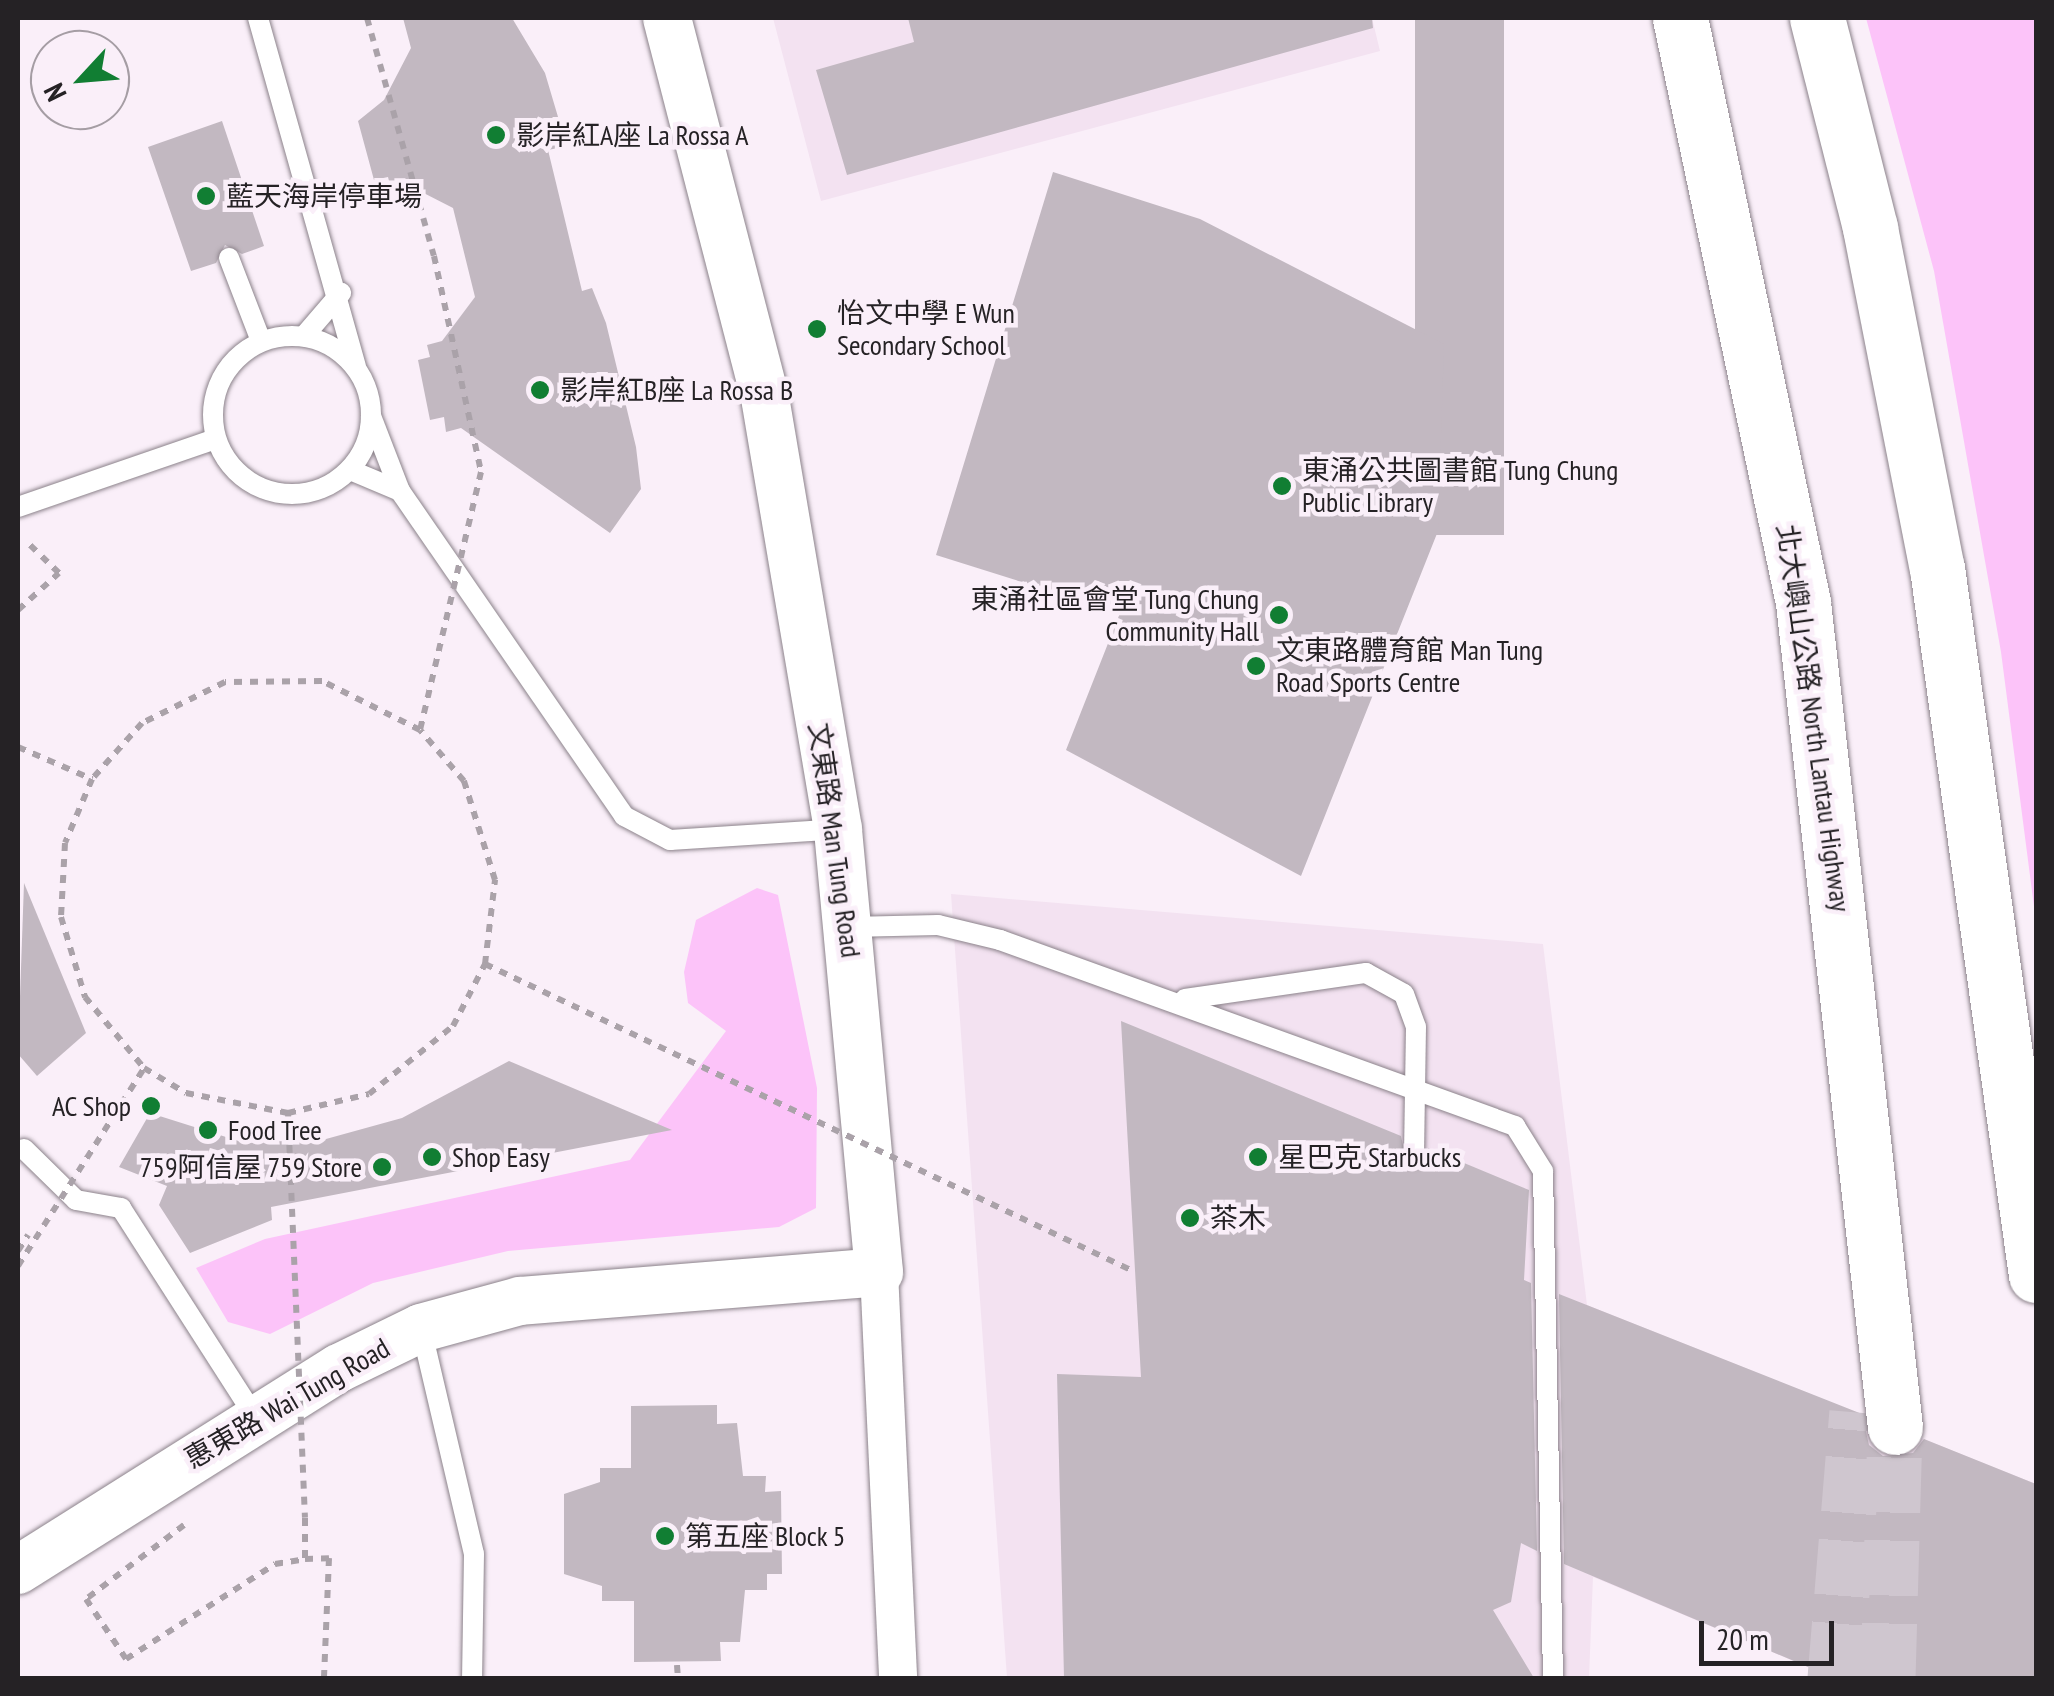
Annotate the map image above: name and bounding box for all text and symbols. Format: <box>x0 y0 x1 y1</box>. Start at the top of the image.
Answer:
north arrow <box>30 30 130 130</box>
text: N <box>34 78 74 107</box>
place label: 影岸紅A座 La Rossa A <box>516 118 749 152</box>
marker: 影岸紅A座 La Rossa A <box>485 124 507 146</box>
place label: 藍天海岸停車場 <box>226 179 422 213</box>
marker: 藍天海岸停車場 <box>195 185 217 207</box>
place label: 怡文中學 E Wun Secondary School <box>837 296 1015 362</box>
marker: 怡文中學 E Wun Secondary School <box>806 318 828 340</box>
place label: 影岸紅B座 La Rossa B <box>560 373 793 407</box>
marker: 影岸紅B座 La Rossa B <box>529 379 551 401</box>
place label: 東涌公共圖書館 Tung Chung Public Library <box>1302 453 1618 519</box>
marker: 東涌公共圖書館 Tung Chung Public Library <box>1271 475 1293 497</box>
street label: 北大嶼山公路 North Lantau Highway <box>1770 522 1858 914</box>
place label: 東涌社區會堂 Tung Chung Community Hall <box>971 582 1259 648</box>
marker: 東涌社區會堂 Tung Chung Community Hall <box>1268 604 1290 626</box>
place label: 文東路體育館 Man Tung Road Sports Centre <box>1276 633 1544 699</box>
marker: 文東路體育館 Man Tung Road Sports Centre <box>1245 655 1267 677</box>
street label: 文東路 Man Tung Road <box>802 720 868 960</box>
place label: AC Shop <box>51 1089 131 1123</box>
marker: AC Shop <box>140 1095 162 1117</box>
place label: Food Tree <box>228 1113 323 1147</box>
marker: Food Tree <box>197 1119 219 1141</box>
place label: Shop Easy <box>452 1140 550 1174</box>
place label: 星巴克 Starbucks <box>1278 1140 1461 1174</box>
marker: Shop Easy <box>421 1146 443 1168</box>
marker: 星巴克 Starbucks <box>1247 1146 1269 1168</box>
place label: 759阿信屋 759 Store <box>140 1150 362 1184</box>
marker: 759阿信屋 759 Store <box>371 1156 393 1178</box>
place label: 茶木 <box>1210 1201 1266 1235</box>
marker: 茶木 <box>1179 1207 1201 1229</box>
street label: 惠東路 Wai Tung Road <box>178 1331 396 1475</box>
place label: 第五座 Block 5 <box>685 1519 846 1553</box>
marker: 第五座 Block 5 <box>654 1525 676 1547</box>
scale bar <box>1704 1601 1839 1663</box>
text: 20 m <box>1716 1619 1769 1658</box>

